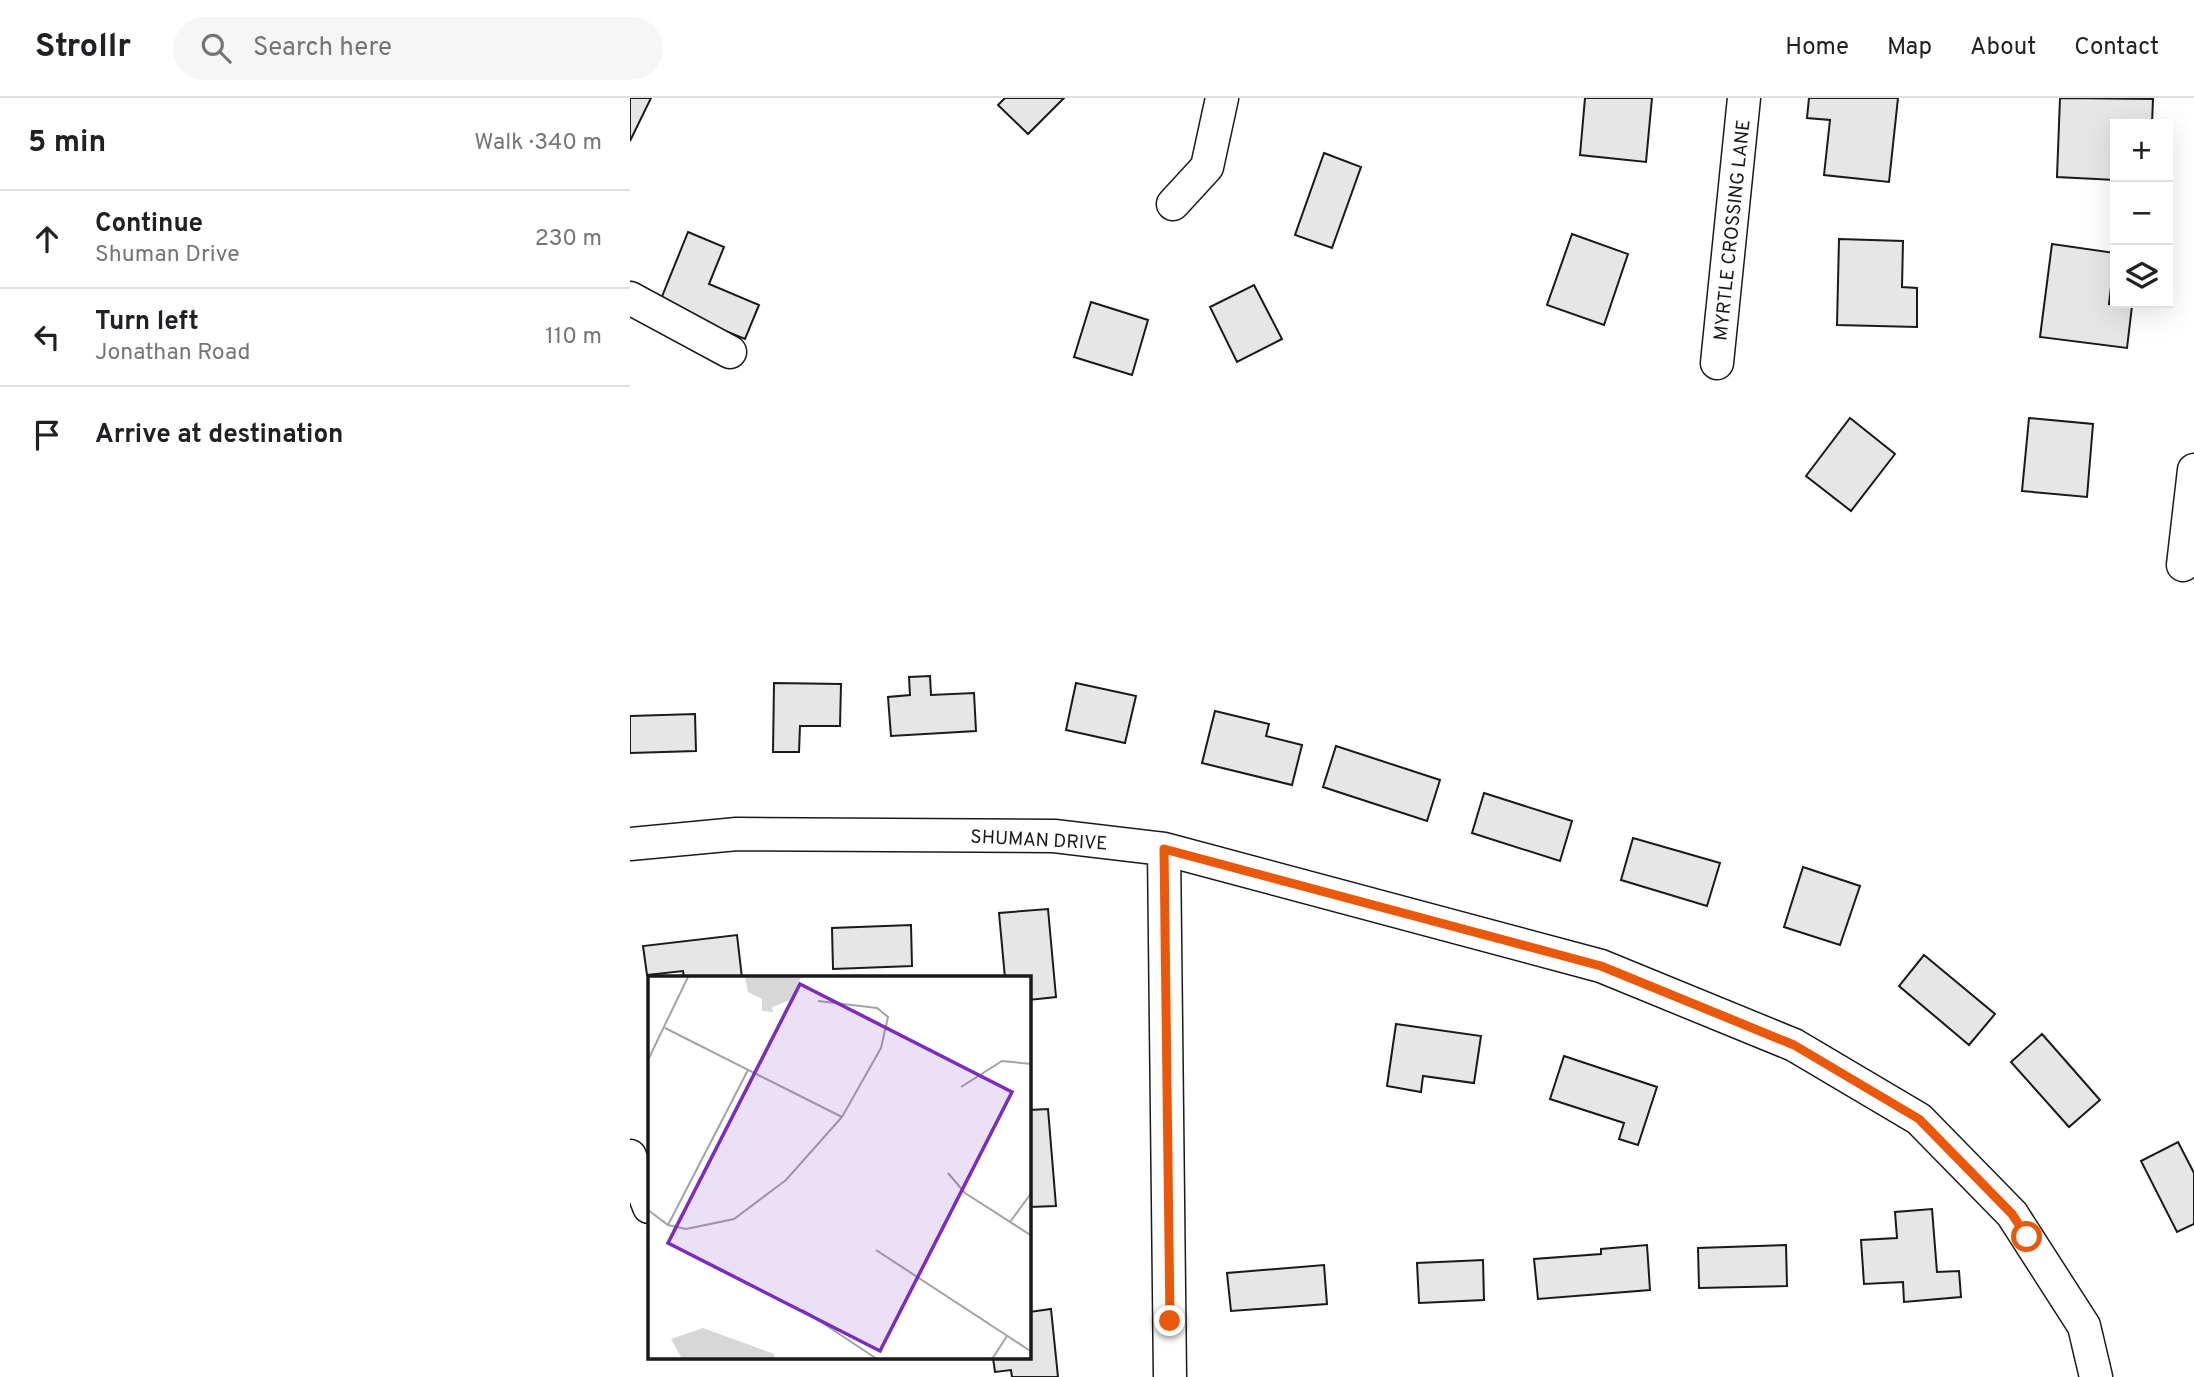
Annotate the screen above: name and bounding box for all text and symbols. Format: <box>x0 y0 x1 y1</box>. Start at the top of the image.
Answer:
search box <box>173 17 663 80</box>
text: Strollr <box>35 27 131 69</box>
icon: search <box>197 29 235 67</box>
text: Search here <box>253 32 392 65</box>
text: Home <box>1785 33 1849 63</box>
text: Map <box>1887 33 1932 63</box>
text: About <box>1970 33 2036 63</box>
text: Contact <box>2074 33 2159 63</box>
street label: MYRTLE CROSSING LANE <box>1709 118 1757 342</box>
map controls <box>2110 119 2173 308</box>
button: + <box>2110 119 2173 182</box>
text: 5 min <box>28 125 106 162</box>
text: Walk · 340 m <box>474 129 602 158</box>
button: − <box>2110 182 2173 245</box>
text: Continue <box>95 208 203 241</box>
icon: ahead <box>28 220 66 258</box>
text: 230 m <box>535 225 602 254</box>
text: Shuman Drive <box>95 241 240 270</box>
button: layers <box>2110 245 2173 308</box>
text: Turn left <box>95 306 199 339</box>
icon: left <box>28 318 66 356</box>
text: 110 m <box>545 323 602 352</box>
text: Jonathan Road <box>95 339 250 368</box>
icon: arrive <box>28 416 66 454</box>
text: Arrive at destination <box>95 419 343 452</box>
street label: SHUMAN DRIVE <box>970 825 1108 857</box>
inset map <box>648 976 1031 1360</box>
route start <box>2011 1221 2042 1252</box>
route end <box>1154 1305 1185 1336</box>

